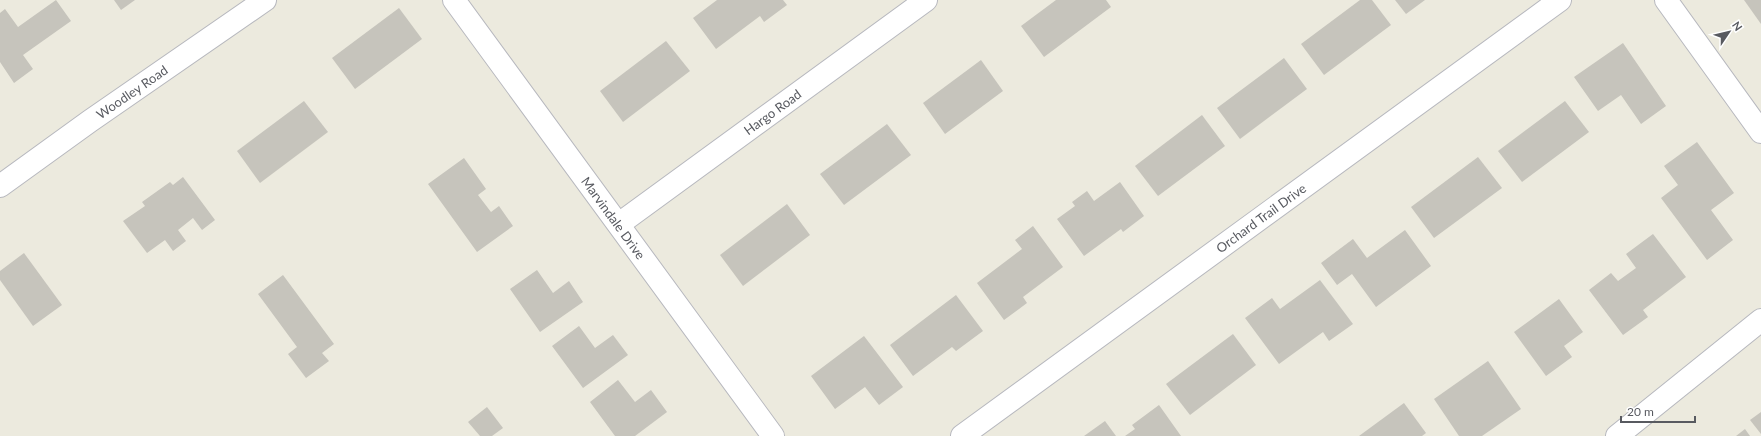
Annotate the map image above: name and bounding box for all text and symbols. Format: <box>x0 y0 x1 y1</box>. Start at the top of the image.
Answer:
north arrow <box>1709 12 1749 52</box>
text: N <box>1730 19 1745 33</box>
street label: Woodley Road <box>93 62 171 122</box>
street label: Hargo Road <box>741 86 804 138</box>
street label: Marvindale Drive <box>578 174 649 262</box>
street label: Orchard Trail Drive <box>1213 180 1309 256</box>
scale bar <box>1621 398 1695 424</box>
text: 20 m <box>1627 404 1654 419</box>

